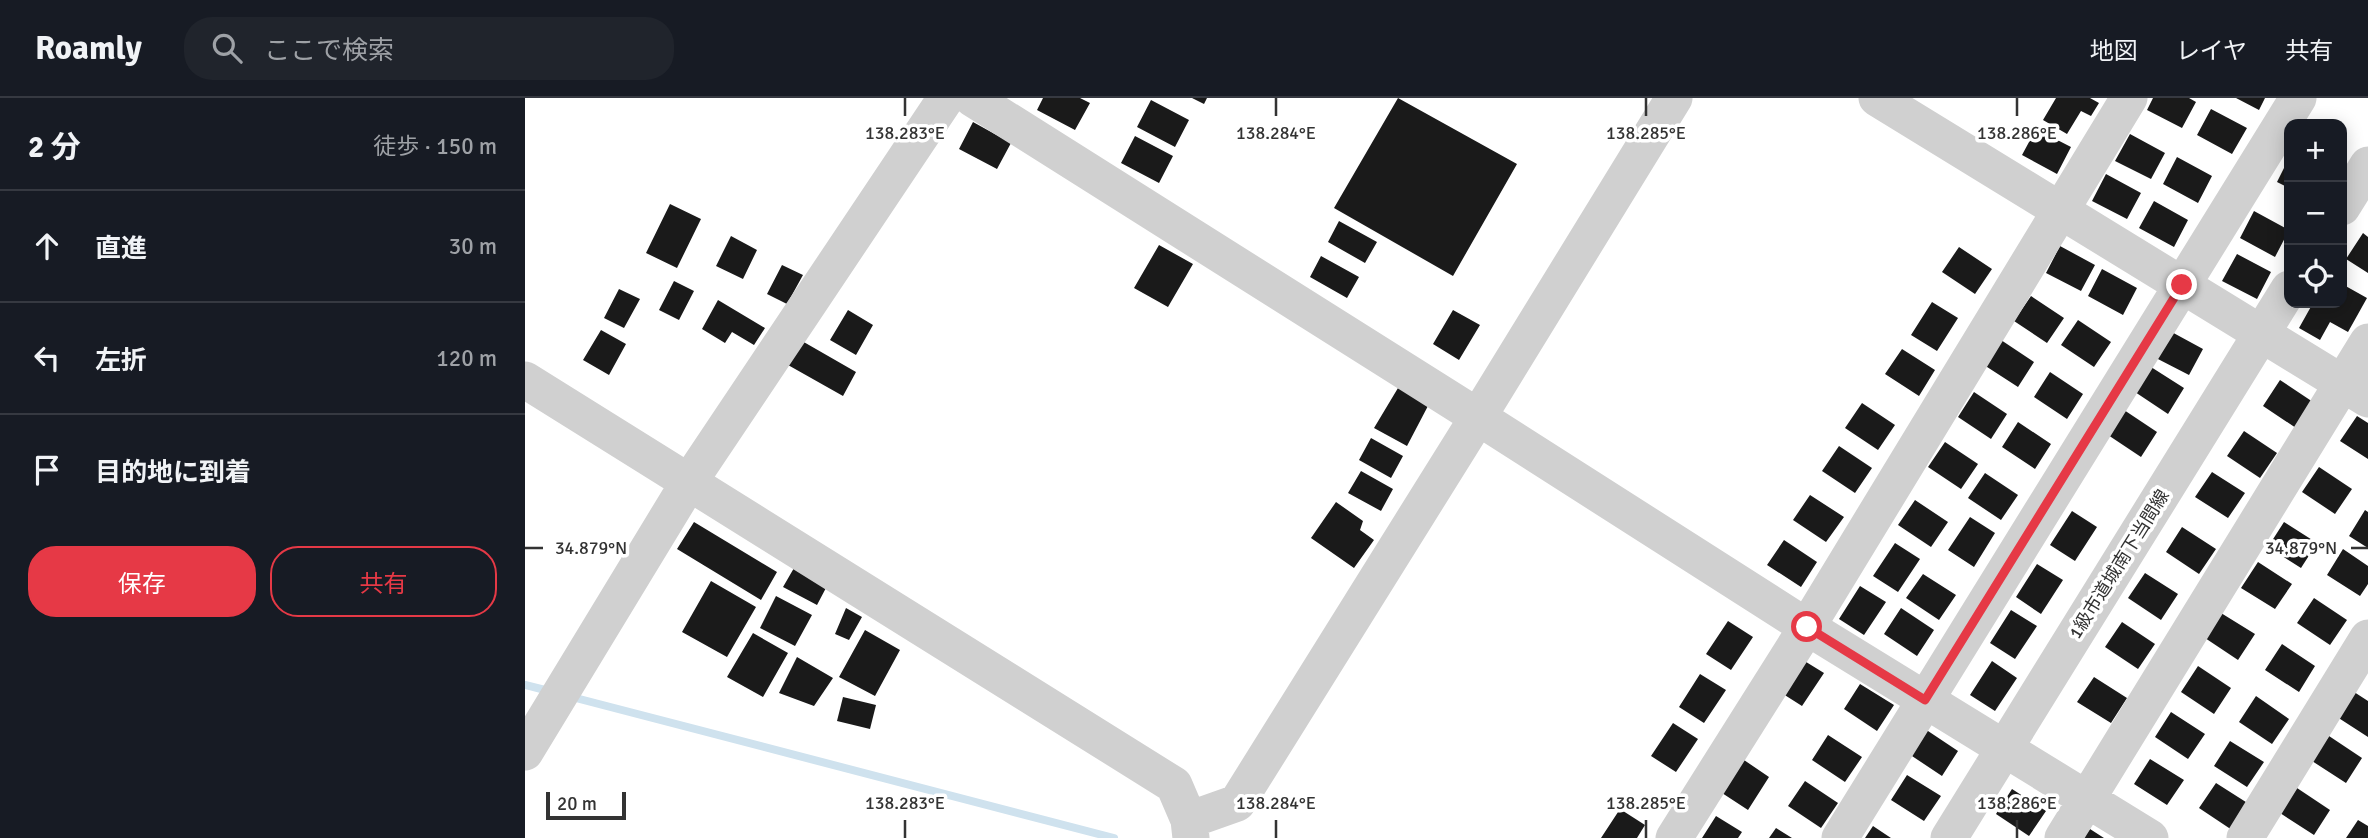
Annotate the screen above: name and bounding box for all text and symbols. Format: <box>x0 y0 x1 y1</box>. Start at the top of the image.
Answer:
search box <box>184 17 674 80</box>
text: Roamly <box>35 28 142 69</box>
icon: search <box>208 29 246 67</box>
text: ここで検索 <box>264 35 394 67</box>
text: 地図 <box>2090 36 2138 66</box>
text: レイヤ <box>2176 36 2247 66</box>
text: 共有 <box>2285 36 2333 66</box>
map controls <box>2284 119 2347 308</box>
button: + <box>2284 119 2347 182</box>
text: 138.283°E <box>865 122 945 144</box>
text: 138.284°E <box>1236 122 1316 144</box>
text: 138.285°E <box>1606 122 1686 144</box>
text: 138.286°E <box>1977 122 2057 144</box>
text: 2 分 <box>28 129 81 166</box>
text: 徒歩 · 150 m <box>373 132 497 161</box>
button: − <box>2284 182 2347 245</box>
icon: ahead <box>28 227 66 265</box>
text: 30 m <box>449 232 497 261</box>
text: 直進 <box>95 233 147 265</box>
button: locate <box>2284 245 2347 308</box>
route end <box>2166 269 2197 300</box>
icon: left <box>28 339 66 377</box>
text: 120 m <box>436 344 497 373</box>
text: 左折 <box>95 345 147 377</box>
icon: arrive <box>28 451 66 489</box>
text: 目的地に到着 <box>95 457 251 489</box>
street label: 1級市道城南下当間線 <box>2064 485 2174 643</box>
text: 34.879°N <box>555 537 627 559</box>
text: 34.879°N <box>2265 537 2337 559</box>
button: 保存 <box>28 546 256 617</box>
button: 共有 <box>270 546 497 617</box>
route start <box>1791 611 1822 642</box>
scale bar <box>546 789 627 821</box>
text: 20 m <box>557 792 597 816</box>
text: 138.283°E <box>865 792 945 814</box>
text: 138.284°E <box>1236 792 1316 814</box>
text: 138.285°E <box>1606 792 1686 814</box>
text: 138.286°E <box>1977 792 2057 814</box>

